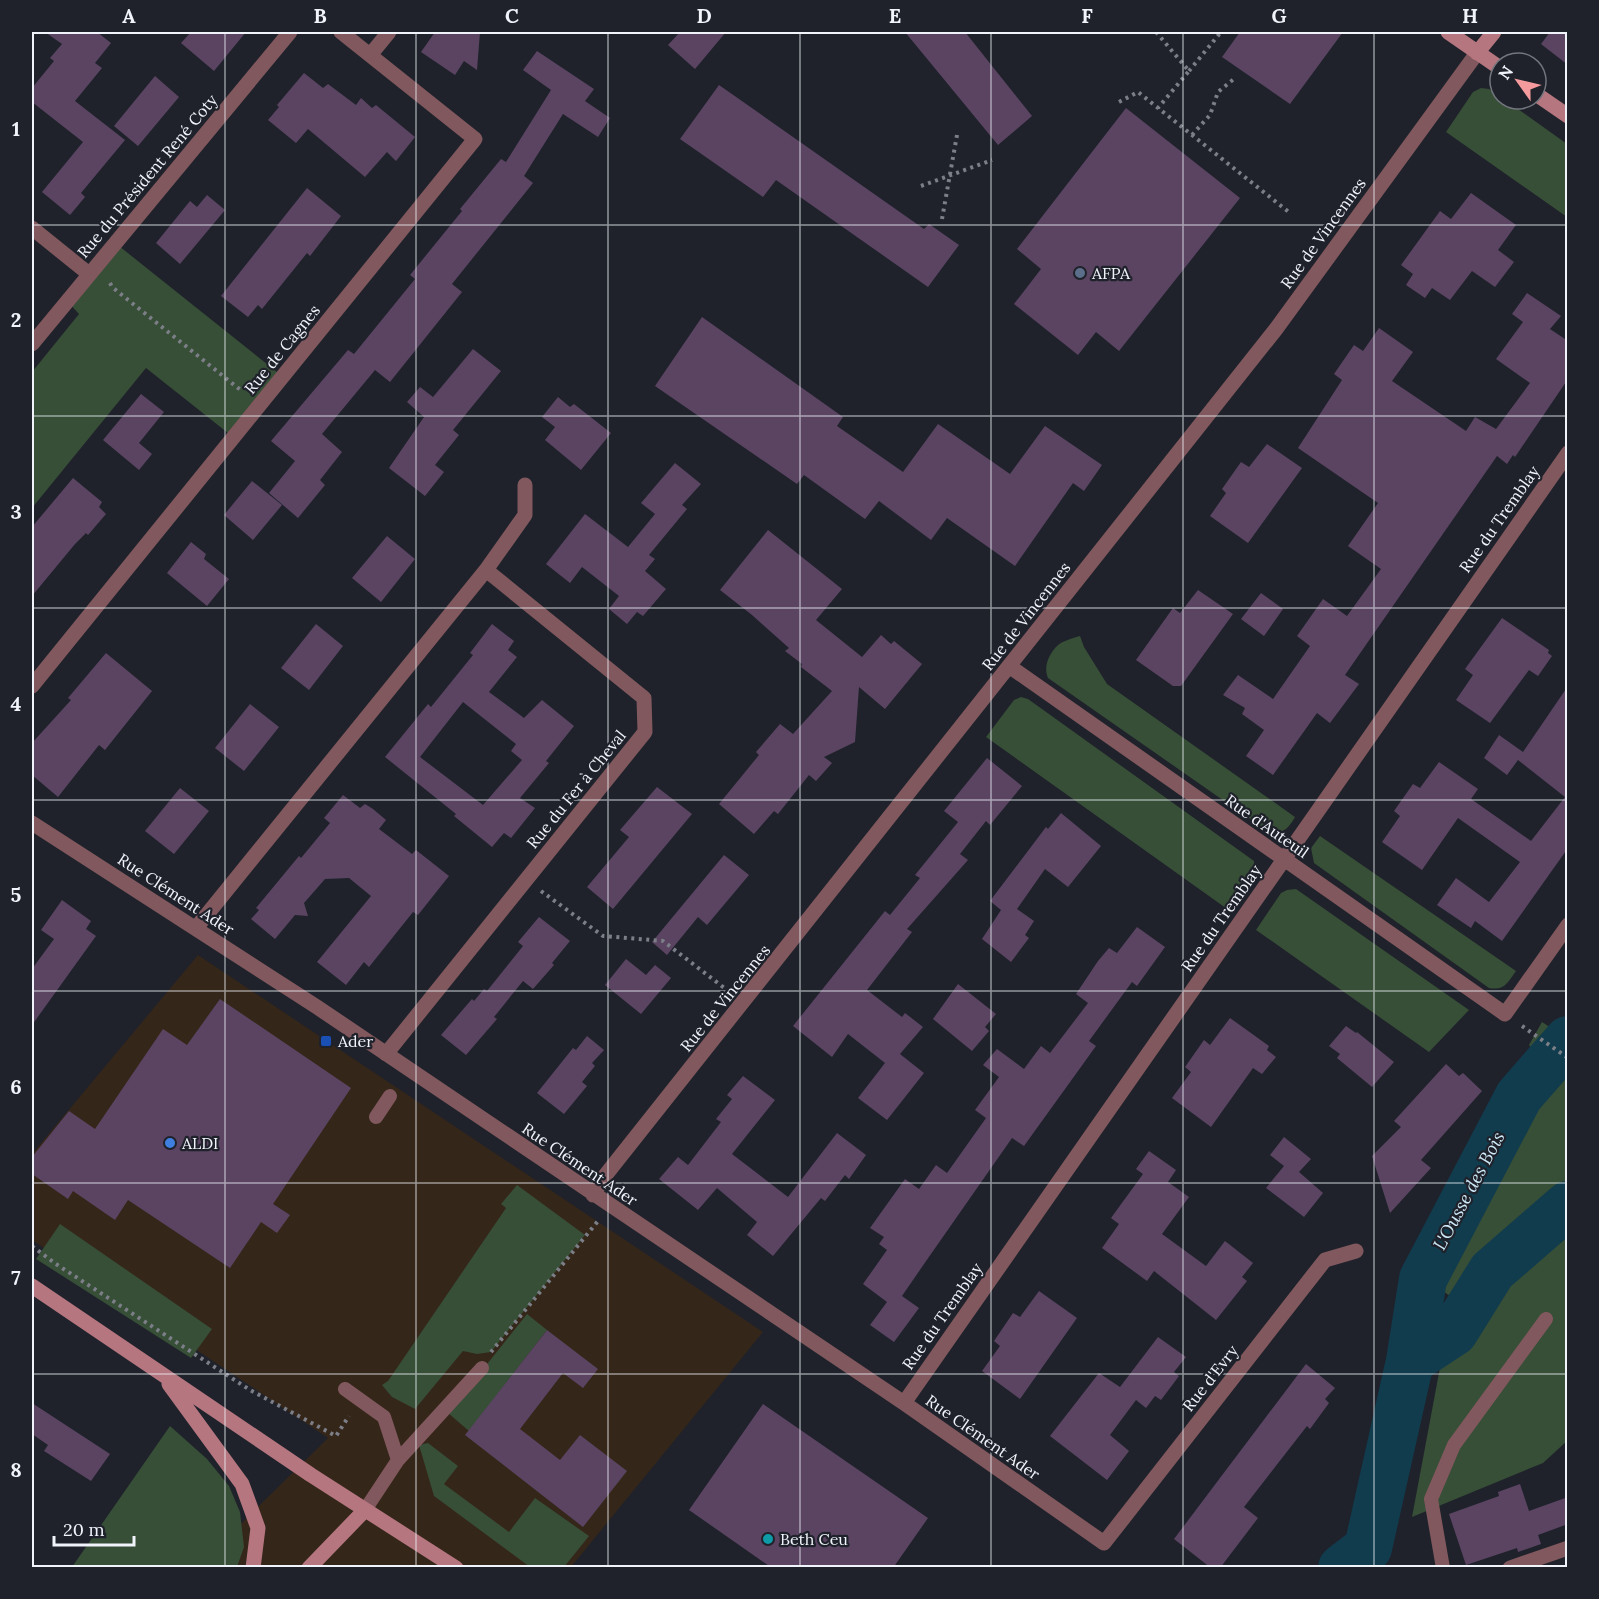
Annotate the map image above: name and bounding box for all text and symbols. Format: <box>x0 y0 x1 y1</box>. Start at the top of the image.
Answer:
text: A <box>122 3 136 28</box>
text: B <box>313 3 327 28</box>
text: C <box>505 3 519 28</box>
text: D <box>696 3 712 28</box>
text: E <box>889 3 901 28</box>
text: F <box>1081 3 1093 28</box>
text: G <box>1271 3 1287 28</box>
text: H <box>1462 3 1478 28</box>
north arrow <box>1488 51 1548 111</box>
text: N <box>1494 62 1517 83</box>
street label: Rue du Président René Coty <box>73 90 222 262</box>
text: 1 <box>12 116 20 141</box>
street label: Rue de Vincennes <box>1276 174 1370 292</box>
place label: AFPA <box>1091 263 1131 283</box>
marker: AFPA <box>1073 266 1087 280</box>
street label: Rue de Cagnes <box>240 300 324 398</box>
text: 2 <box>11 307 21 332</box>
street label: Rue du Tremblay <box>1455 461 1544 576</box>
text: 3 <box>10 499 22 524</box>
street label: Rue de Vincennes <box>978 558 1074 674</box>
text: 4 <box>11 691 22 716</box>
street label: Rue du Fer à Cheval <box>522 726 630 852</box>
street label: Rue d'Auteuil <box>1221 790 1313 862</box>
street label: Rue Clément Ader <box>114 849 238 939</box>
street label: Rue du Tremblay <box>1177 860 1266 975</box>
text: 5 <box>11 882 22 907</box>
street label: Rue de Vincennes <box>676 940 774 1056</box>
place label: Ader <box>337 1031 373 1051</box>
marker: Ader <box>319 1034 333 1048</box>
text: 6 <box>10 1074 22 1099</box>
street label: Rue Clément Ader <box>519 1118 642 1210</box>
water label: L'Ousse des Bois <box>1428 1128 1509 1254</box>
place label: ALDI <box>181 1133 218 1153</box>
marker: ALDI <box>163 1136 177 1150</box>
street label: Rue du Tremblay <box>898 1258 987 1373</box>
text: 7 <box>11 1265 21 1290</box>
street label: Rue d'Evry <box>1178 1340 1243 1415</box>
street label: Rue Clément Ader <box>922 1390 1044 1484</box>
text: 8 <box>10 1457 22 1482</box>
scale bar <box>54 1509 134 1547</box>
text: 20 m <box>63 1518 105 1541</box>
place label: Beth Ceu <box>780 1529 848 1549</box>
marker: Beth Ceu <box>761 1532 775 1546</box>

